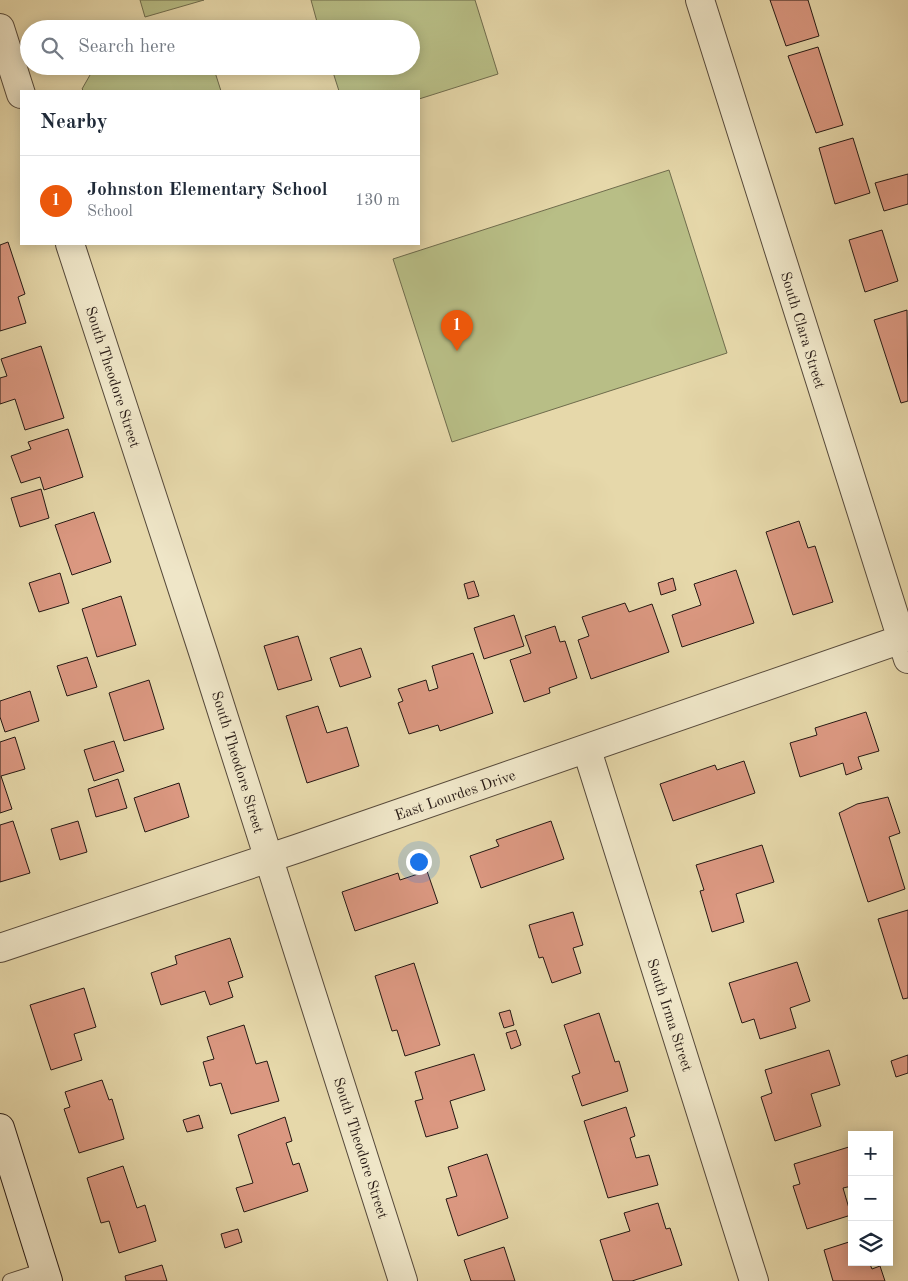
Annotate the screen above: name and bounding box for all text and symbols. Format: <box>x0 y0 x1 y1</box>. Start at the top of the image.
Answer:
search box <box>20 20 420 75</box>
icon: search <box>38 34 66 62</box>
text: Search here <box>78 38 175 57</box>
text: Nearby <box>40 112 108 133</box>
text: Johnston Elementary School <box>87 181 328 200</box>
text: 1 <box>51 193 61 209</box>
text: 130 m <box>355 193 400 209</box>
text: School <box>87 204 133 220</box>
street label: South Clara Street <box>777 270 826 391</box>
street label: South Theodore Street <box>82 305 142 450</box>
pin: 1 <box>441 310 473 351</box>
street label: South Theodore Street <box>208 690 265 835</box>
street label: East Lourdes Drive <box>393 769 518 824</box>
your location <box>406 849 432 875</box>
street label: South Irma Street <box>643 957 694 1074</box>
street label: South Theodore Street <box>330 1076 390 1221</box>
map controls <box>848 1131 893 1266</box>
button: + <box>848 1131 893 1176</box>
button: − <box>848 1176 893 1221</box>
button: layers <box>848 1221 893 1266</box>

